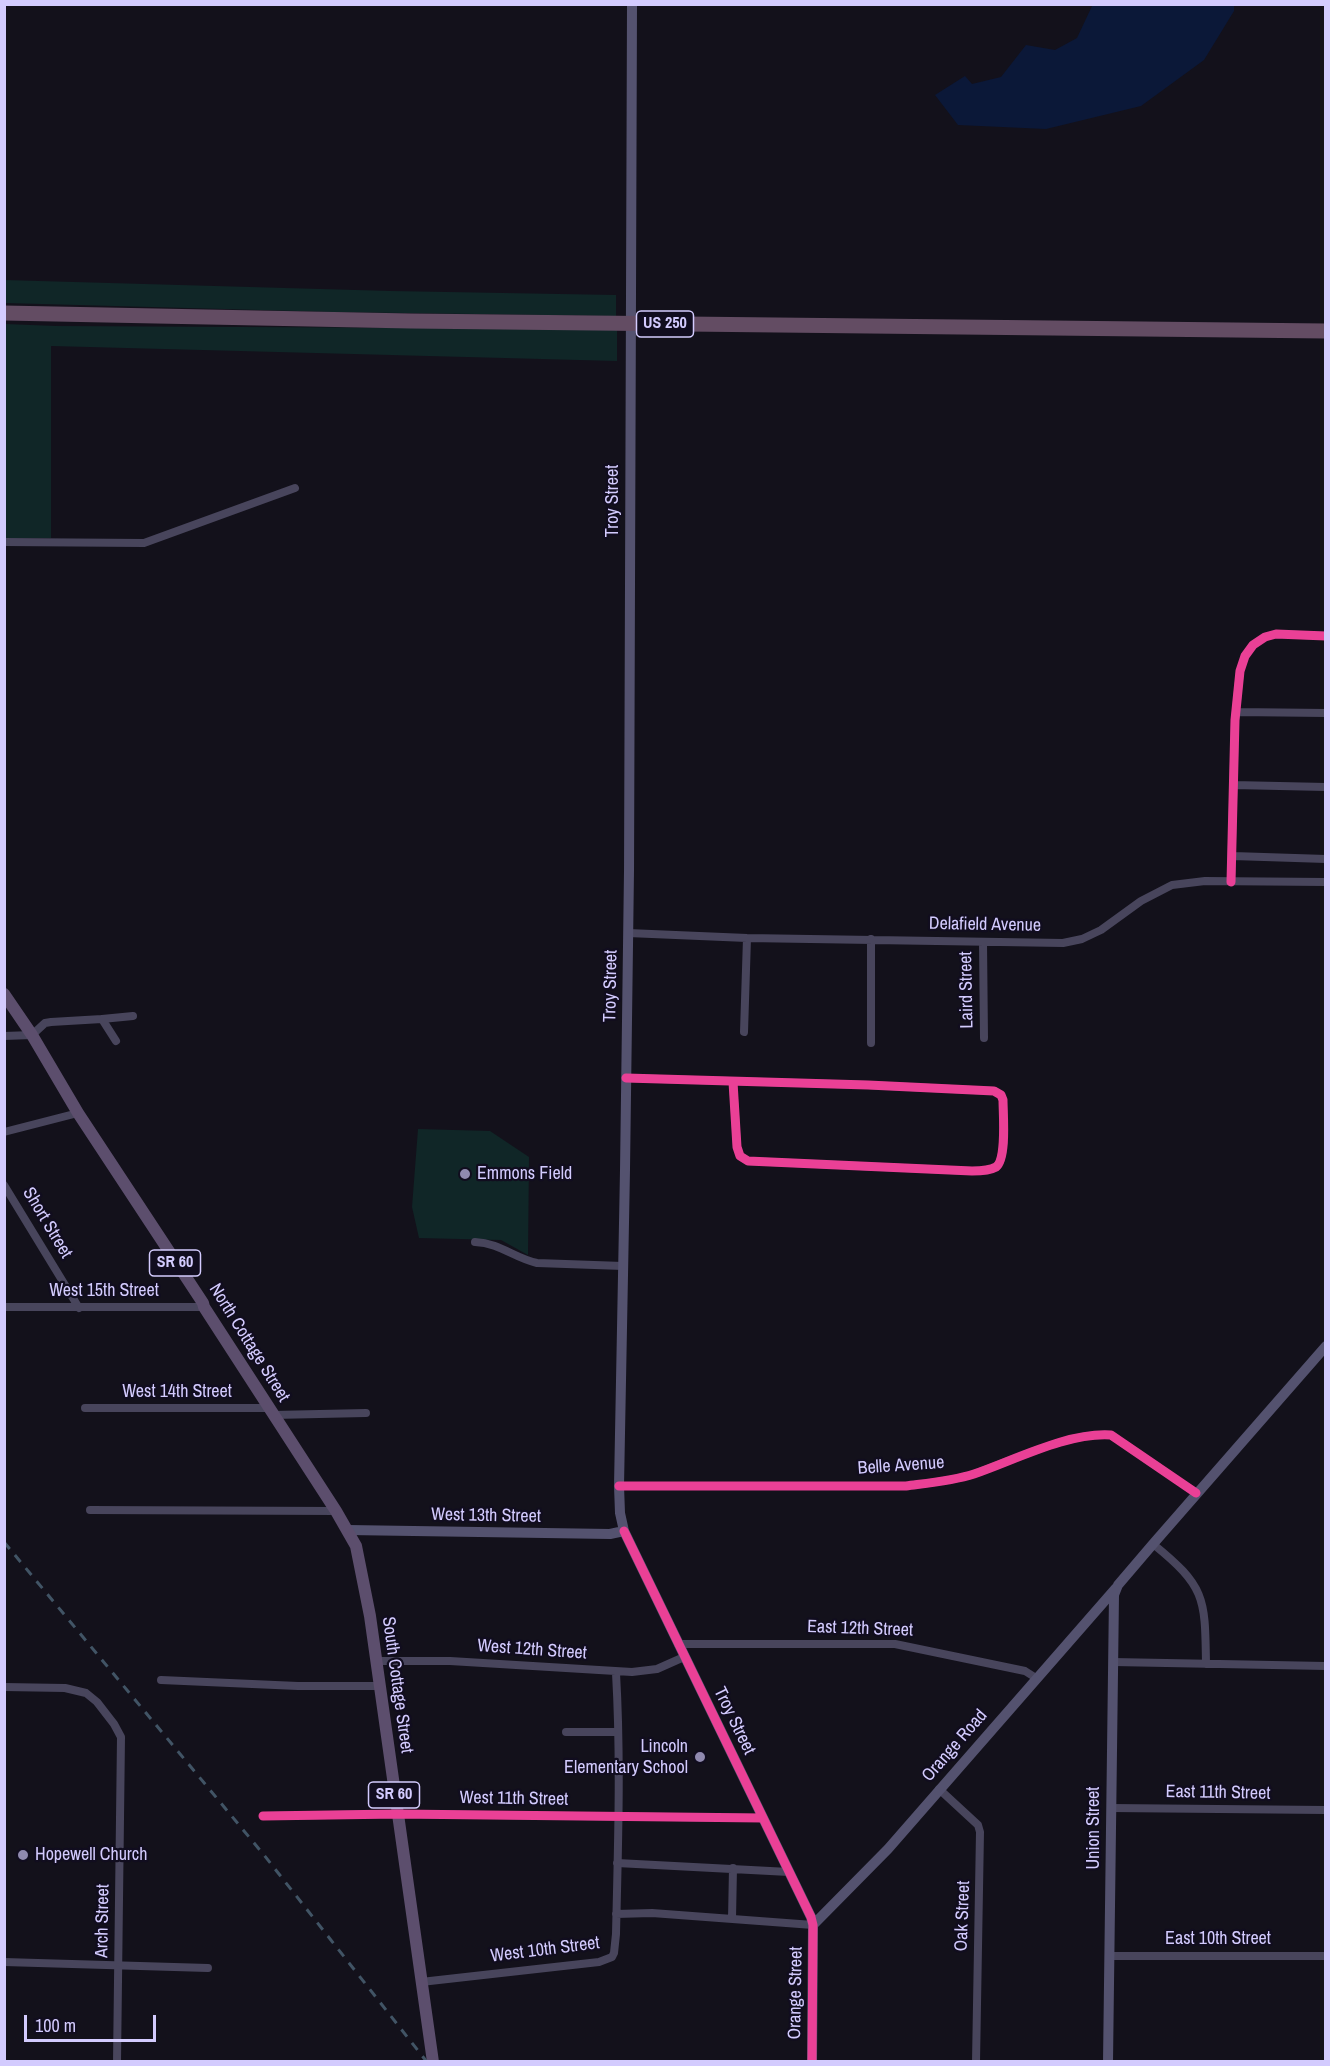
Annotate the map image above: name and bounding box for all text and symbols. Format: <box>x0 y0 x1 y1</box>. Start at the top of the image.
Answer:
road number: US 250 <box>636 311 694 337</box>
street label: Troy Street <box>602 465 624 537</box>
street label: Delafield Avenue <box>929 913 1041 937</box>
street label: Troy Street <box>600 950 622 1022</box>
street label: Laird Street <box>956 951 978 1029</box>
place label: Emmons Field <box>477 1163 572 1185</box>
marker: Emmons Field <box>458 1167 472 1181</box>
street label: Short Street <box>17 1184 77 1262</box>
road number: SR 60 <box>150 1250 201 1276</box>
street label: West 15th Street <box>49 1280 159 1302</box>
street label: North Cottage Street <box>204 1280 294 1406</box>
street label: West 14th Street <box>122 1381 232 1403</box>
street label: Belle Avenue <box>857 1452 945 1480</box>
street label: West 13th Street <box>431 1504 541 1528</box>
street label: South Cottage Street <box>377 1615 417 1755</box>
street label: East 12th Street <box>807 1616 913 1642</box>
street label: West 12th Street <box>477 1635 587 1665</box>
street label: Troy Street <box>708 1684 760 1758</box>
street label: Orange Road <box>918 1705 992 1787</box>
place label: Lincoln Elementary School <box>564 1736 688 1778</box>
marker: Lincoln Elementary School <box>693 1750 707 1764</box>
street label: East 11th Street <box>1165 1781 1271 1805</box>
road number: SR 60 <box>368 1782 420 1808</box>
street label: West 11th Street <box>460 1787 568 1811</box>
street label: Union Street <box>1083 1787 1105 1869</box>
place label: Hopewell Church <box>35 1844 147 1866</box>
marker: Hopewell Church <box>16 1848 30 1862</box>
street label: Oak Street <box>951 1880 975 1952</box>
street label: Arch Street <box>92 1884 114 1958</box>
street label: East 10th Street <box>1165 1928 1271 1950</box>
street label: West 10th Street <box>489 1933 601 1967</box>
street label: Orange Street <box>784 1946 808 2040</box>
scale bar <box>27 2003 159 2041</box>
text: 100 m <box>35 2013 76 2038</box>

